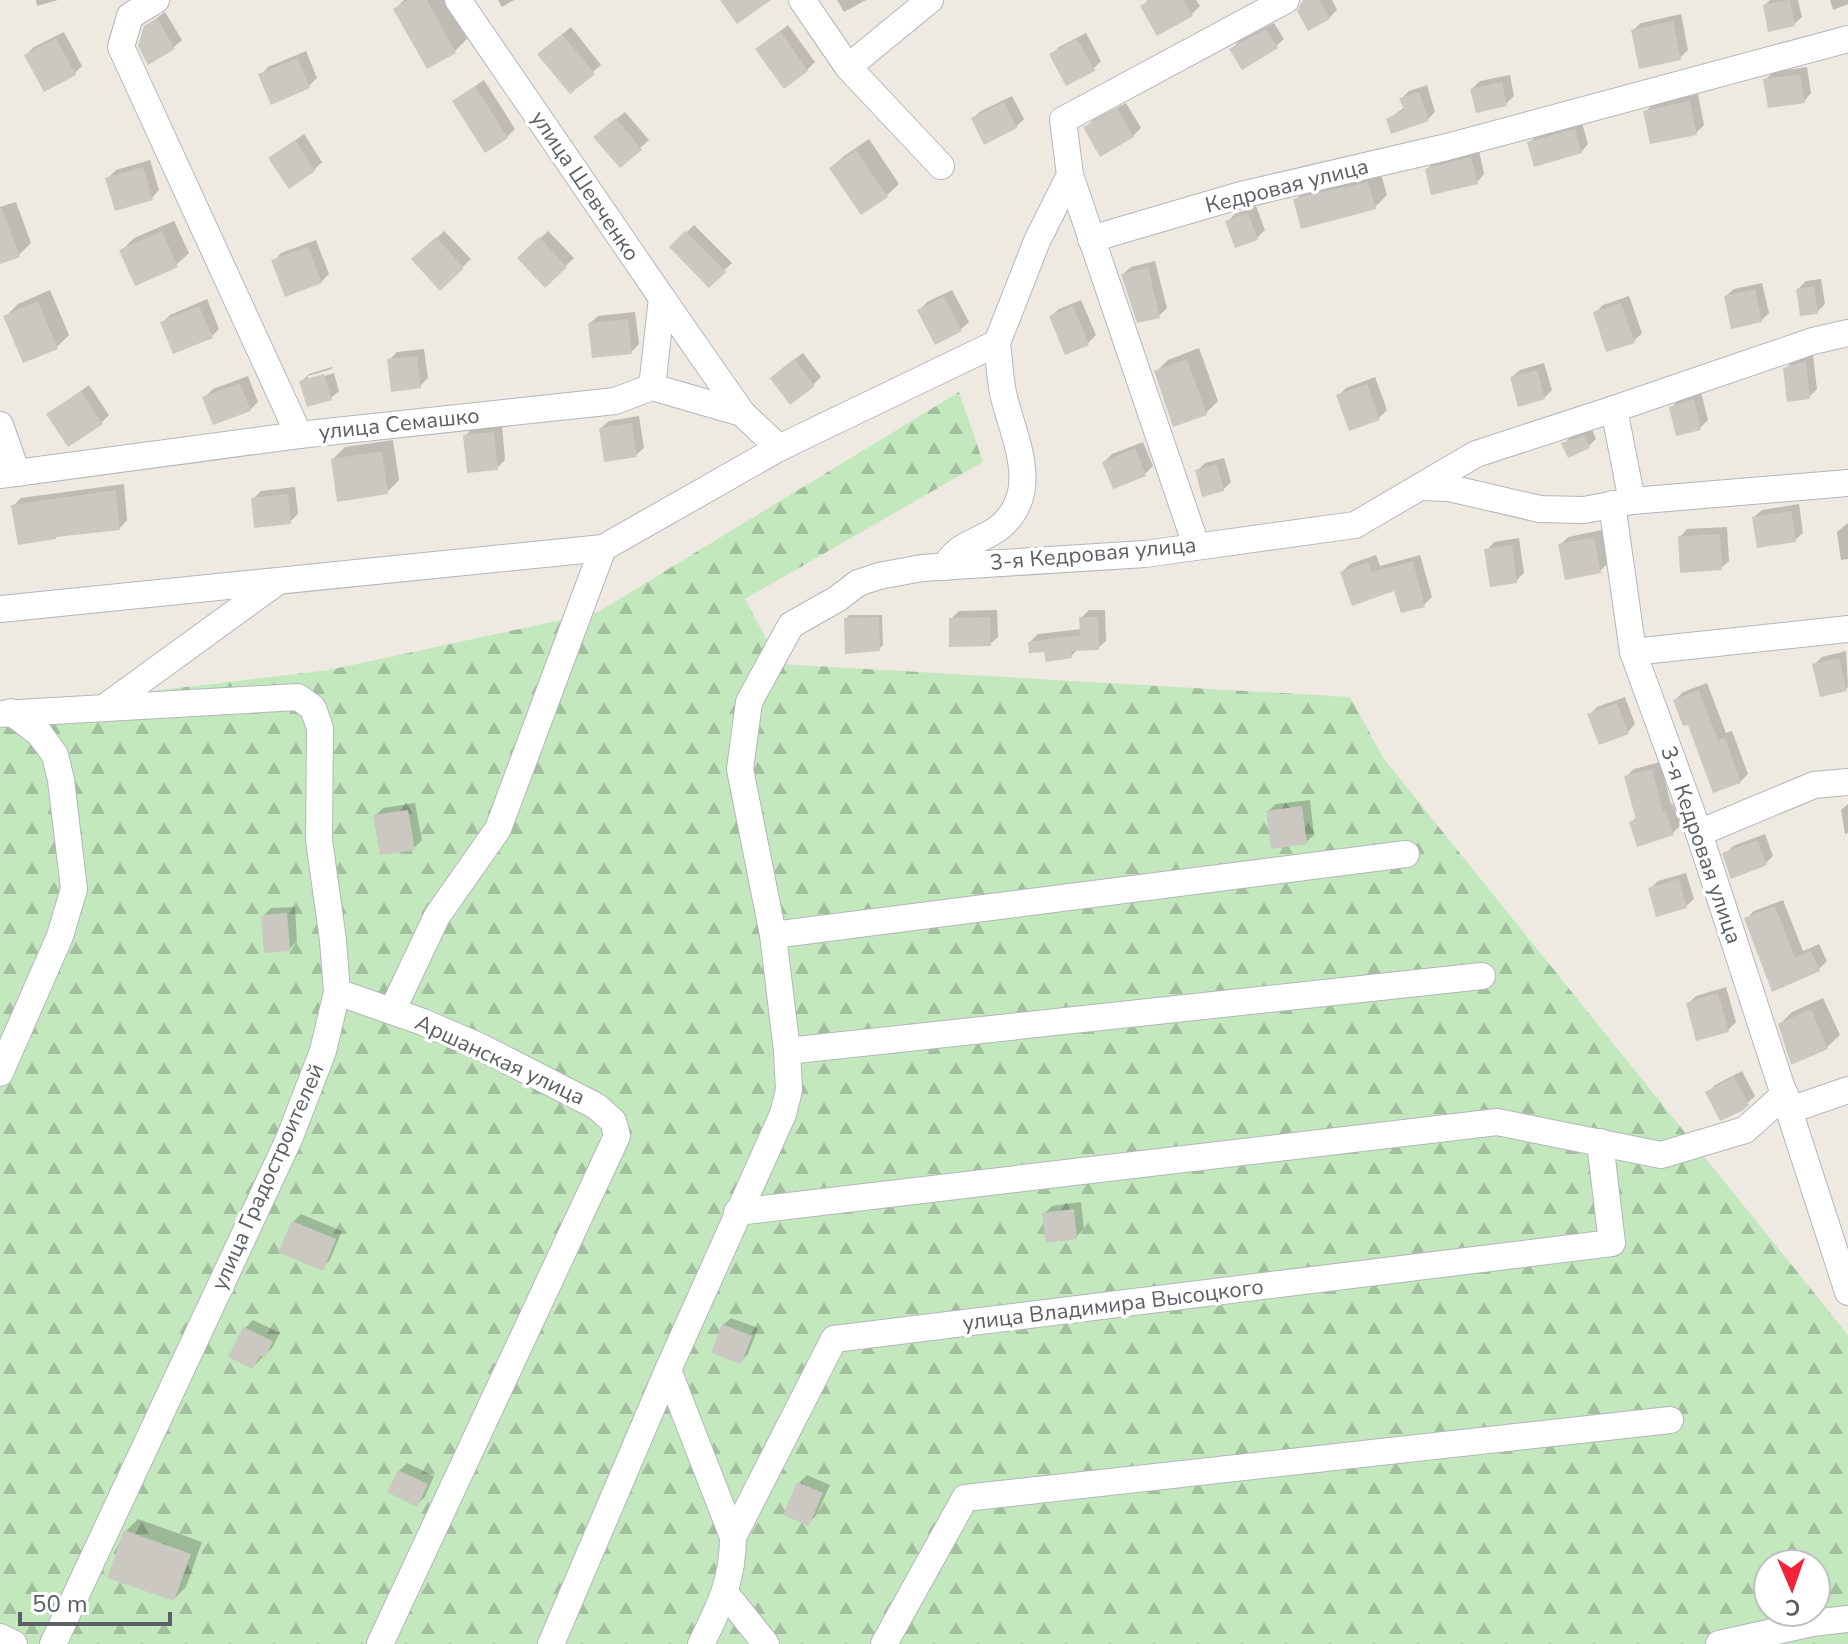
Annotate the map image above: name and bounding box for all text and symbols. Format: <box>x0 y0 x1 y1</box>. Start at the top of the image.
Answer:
street label: улица Шевченко <box>524 105 646 267</box>
street label: Кедровая улица <box>1202 151 1372 221</box>
street label: улица Семашко <box>317 401 481 447</box>
street label: 3-я Кедровая улица <box>988 530 1198 578</box>
street label: 3-я Кедровая улица <box>1653 742 1749 948</box>
street label: Аршанская улица <box>410 1007 590 1113</box>
street label: улица Градостроителей <box>204 1059 332 1295</box>
street label: улица Владимира Высоцкого <box>961 1272 1265 1338</box>
north arrow <box>1752 1548 1832 1628</box>
scale bar <box>20 1576 170 1626</box>
text: 50 m <box>32 1588 88 1620</box>
text: С <box>1785 1592 1801 1622</box>

